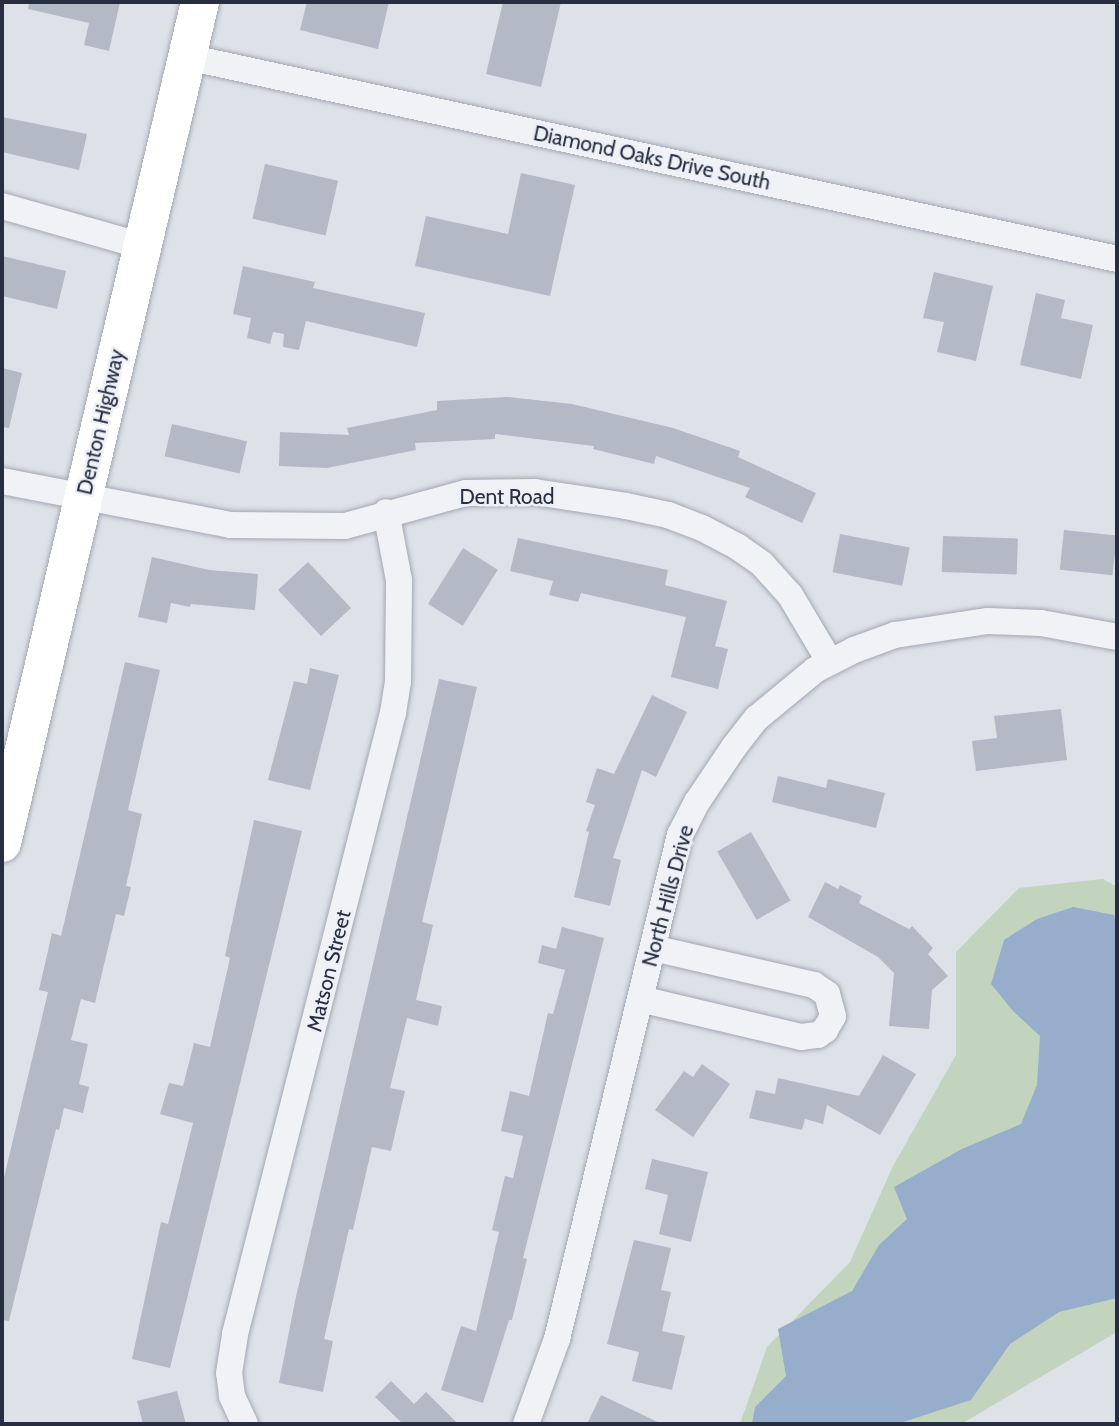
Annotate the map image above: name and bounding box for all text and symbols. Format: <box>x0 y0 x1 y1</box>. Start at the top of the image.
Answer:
street label: Diamond Oaks Drive South <box>531 121 773 195</box>
street label: Denton Highway <box>72 347 130 497</box>
street label: Dent Road <box>460 484 554 510</box>
street label: North Hills Drive <box>637 823 699 969</box>
street label: Matson Street <box>302 908 356 1034</box>

